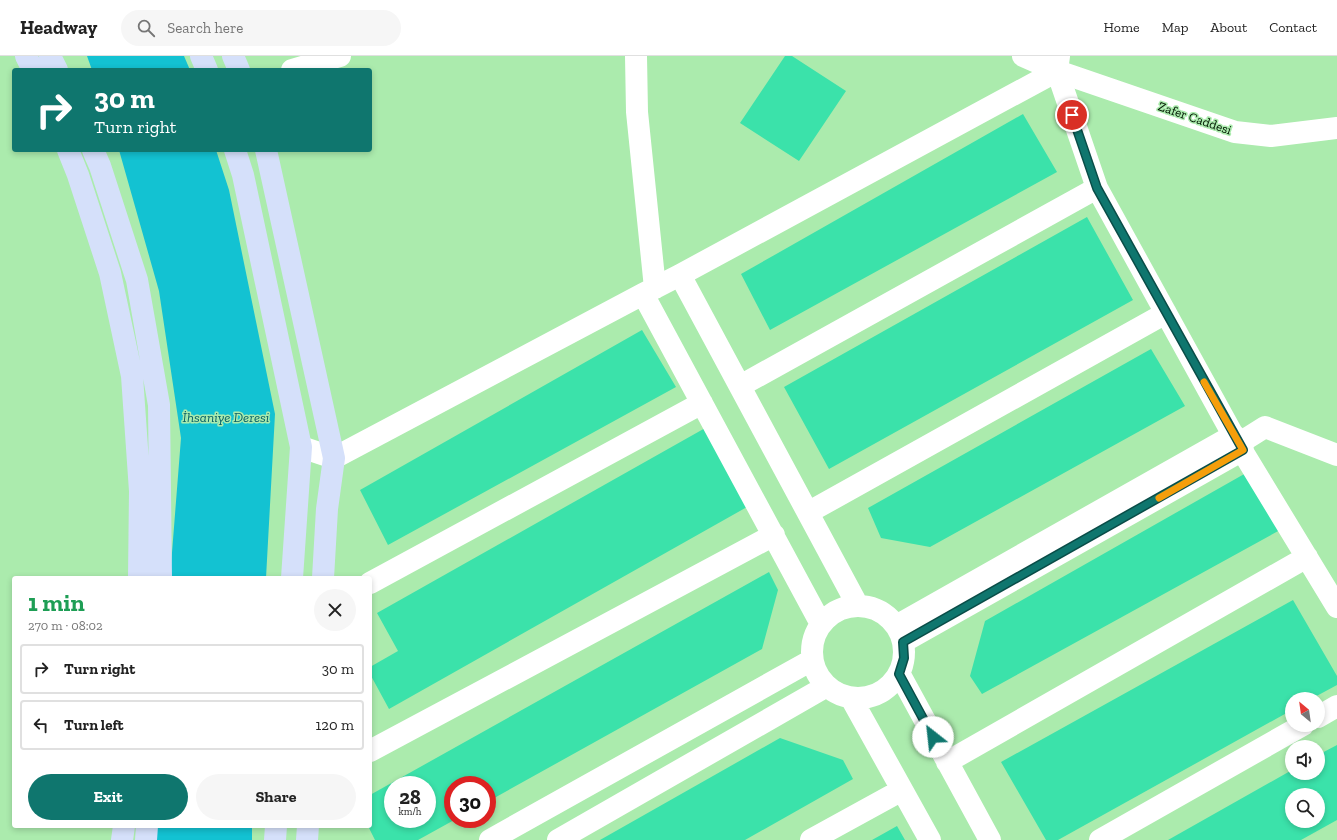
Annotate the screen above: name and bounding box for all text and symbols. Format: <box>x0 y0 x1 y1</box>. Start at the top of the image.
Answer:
search box <box>121 10 401 46</box>
text: Headway <box>20 16 97 39</box>
icon: search <box>135 17 157 39</box>
text: Search here <box>167 19 243 37</box>
text: Home <box>1104 19 1140 36</box>
text: Map <box>1162 19 1188 36</box>
text: About <box>1210 19 1247 36</box>
text: Contact <box>1269 19 1317 36</box>
text: 30 m <box>94 82 155 115</box>
icon: right <box>28 84 80 136</box>
pin <box>1055 98 1089 132</box>
street label: Zafer Caddesi <box>1156 98 1234 138</box>
icon: arrive <box>1061 104 1083 126</box>
text: Turn right <box>94 116 176 138</box>
water label: İhsaniye Deresi <box>183 409 269 426</box>
text: 1 min <box>28 588 85 617</box>
button: close <box>314 589 356 631</box>
text: 270 m · 08:02 <box>28 618 103 633</box>
icon: right <box>30 658 52 680</box>
text: Turn right <box>64 660 135 678</box>
text: 30 m <box>322 660 354 678</box>
north arrow <box>1285 692 1325 732</box>
map controls <box>1285 692 1325 828</box>
icon: left <box>30 714 52 736</box>
text: Turn left <box>64 716 124 734</box>
text: 120 m <box>316 716 354 734</box>
position arrow <box>912 716 954 758</box>
button: sound <box>1285 740 1325 780</box>
button: Exit <box>28 774 188 820</box>
button: Share <box>196 774 356 820</box>
speed limit sign: 30 <box>444 776 496 828</box>
text: 28 <box>399 785 421 809</box>
button: search <box>1285 788 1325 828</box>
text: km/h <box>399 806 421 818</box>

